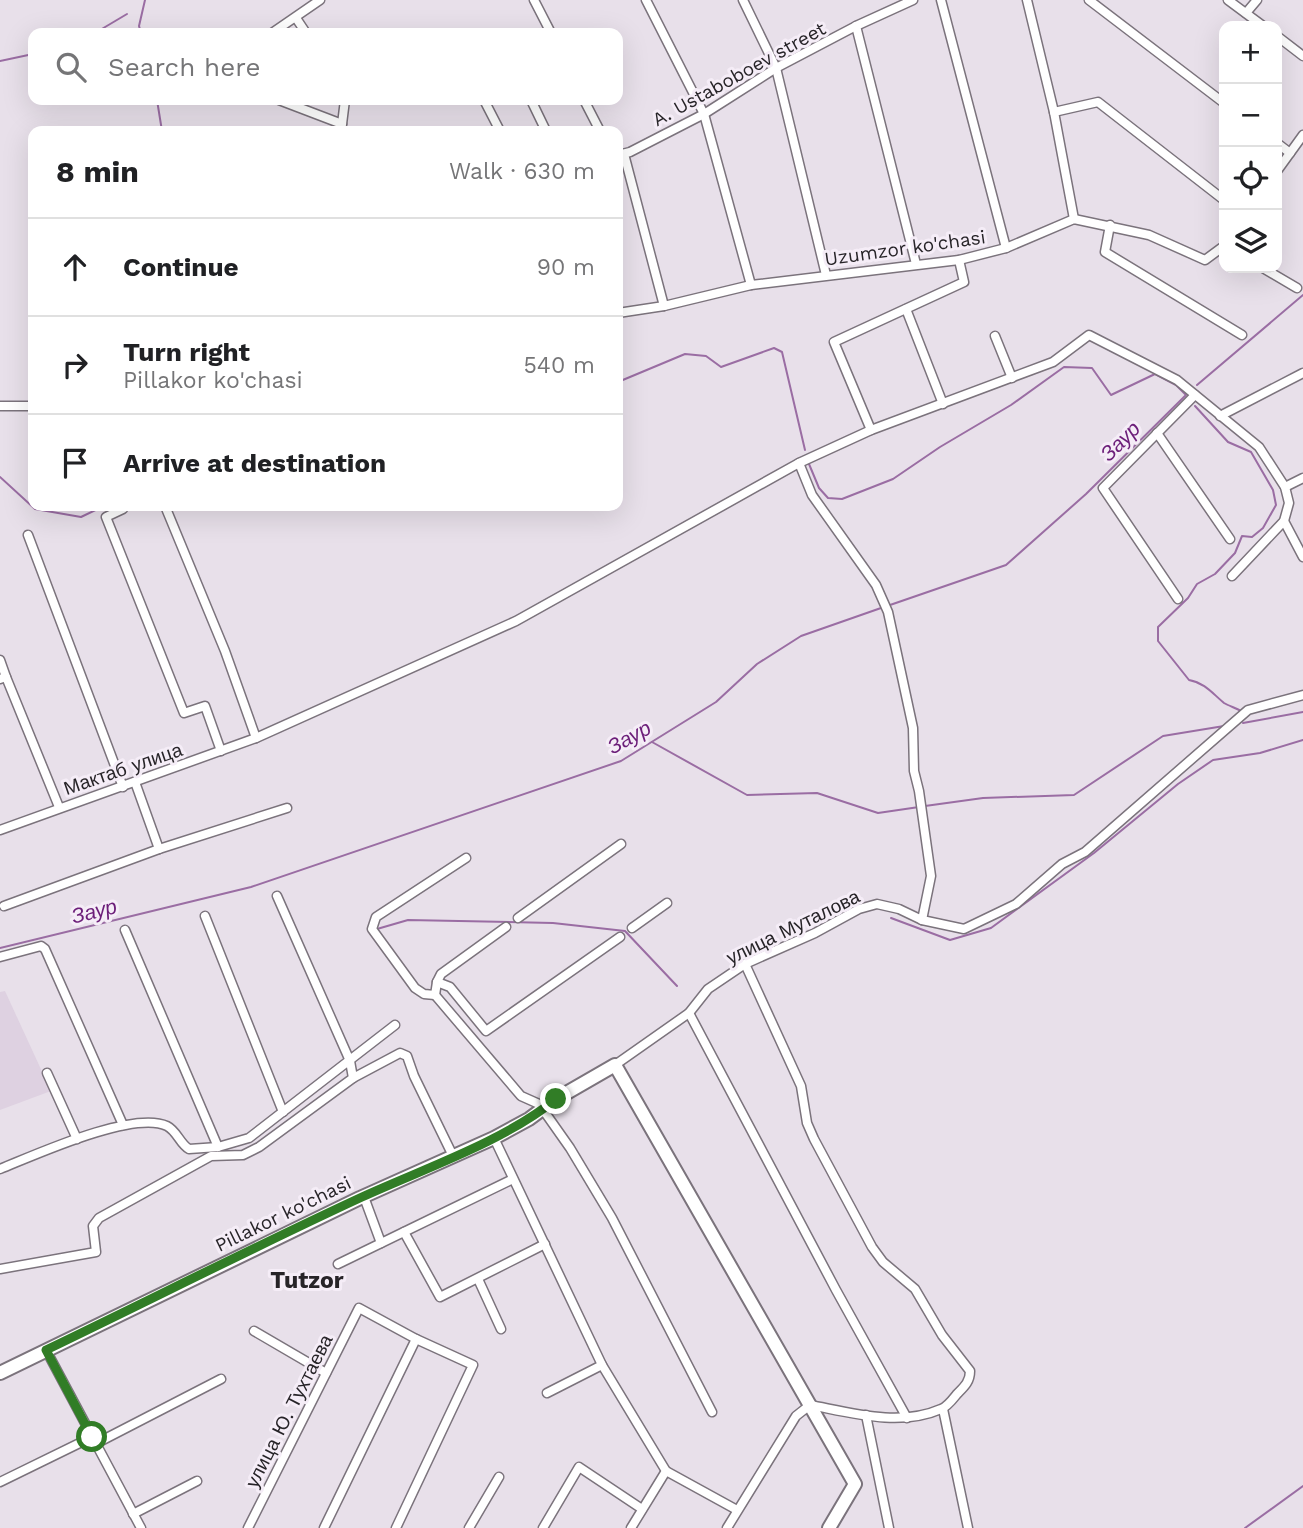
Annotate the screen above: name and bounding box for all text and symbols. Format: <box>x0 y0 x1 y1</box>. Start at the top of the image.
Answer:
street label: A. Ustaboboev street <box>648 17 830 131</box>
map controls <box>1219 21 1282 273</box>
button: + <box>1219 21 1282 84</box>
search box <box>28 28 623 105</box>
icon: search <box>52 48 90 86</box>
text: Search here <box>108 52 260 82</box>
button: − <box>1219 84 1282 147</box>
button: locate <box>1219 147 1282 210</box>
text: 8 min <box>56 154 139 189</box>
text: Walk · 630 m <box>449 158 595 185</box>
button: layers <box>1219 210 1282 273</box>
street label: Uzumzor ko'chasi <box>823 225 987 271</box>
icon: ahead <box>56 248 94 286</box>
text: Continue <box>123 252 239 282</box>
text: 90 m <box>537 254 595 281</box>
text: Turn right <box>123 337 250 367</box>
icon: right <box>56 346 94 384</box>
text: 540 m <box>523 352 595 379</box>
text: Pillakor ko'chasi <box>123 367 303 394</box>
water label: Заур <box>1095 416 1145 466</box>
icon: arrive <box>56 444 94 482</box>
text: Arrive at destination <box>123 448 386 478</box>
water label: Заур <box>603 715 655 759</box>
street label: Мактаб улица <box>61 738 186 800</box>
street label: улица Муталова <box>723 885 864 969</box>
water label: Заур <box>69 893 119 929</box>
route end <box>540 1083 571 1114</box>
street label: Pillakor ko'chasi <box>211 1171 355 1257</box>
district label: Tutzor <box>270 1267 344 1294</box>
street label: улица Ю. Тухтаева <box>240 1330 338 1491</box>
route start <box>76 1421 107 1452</box>

